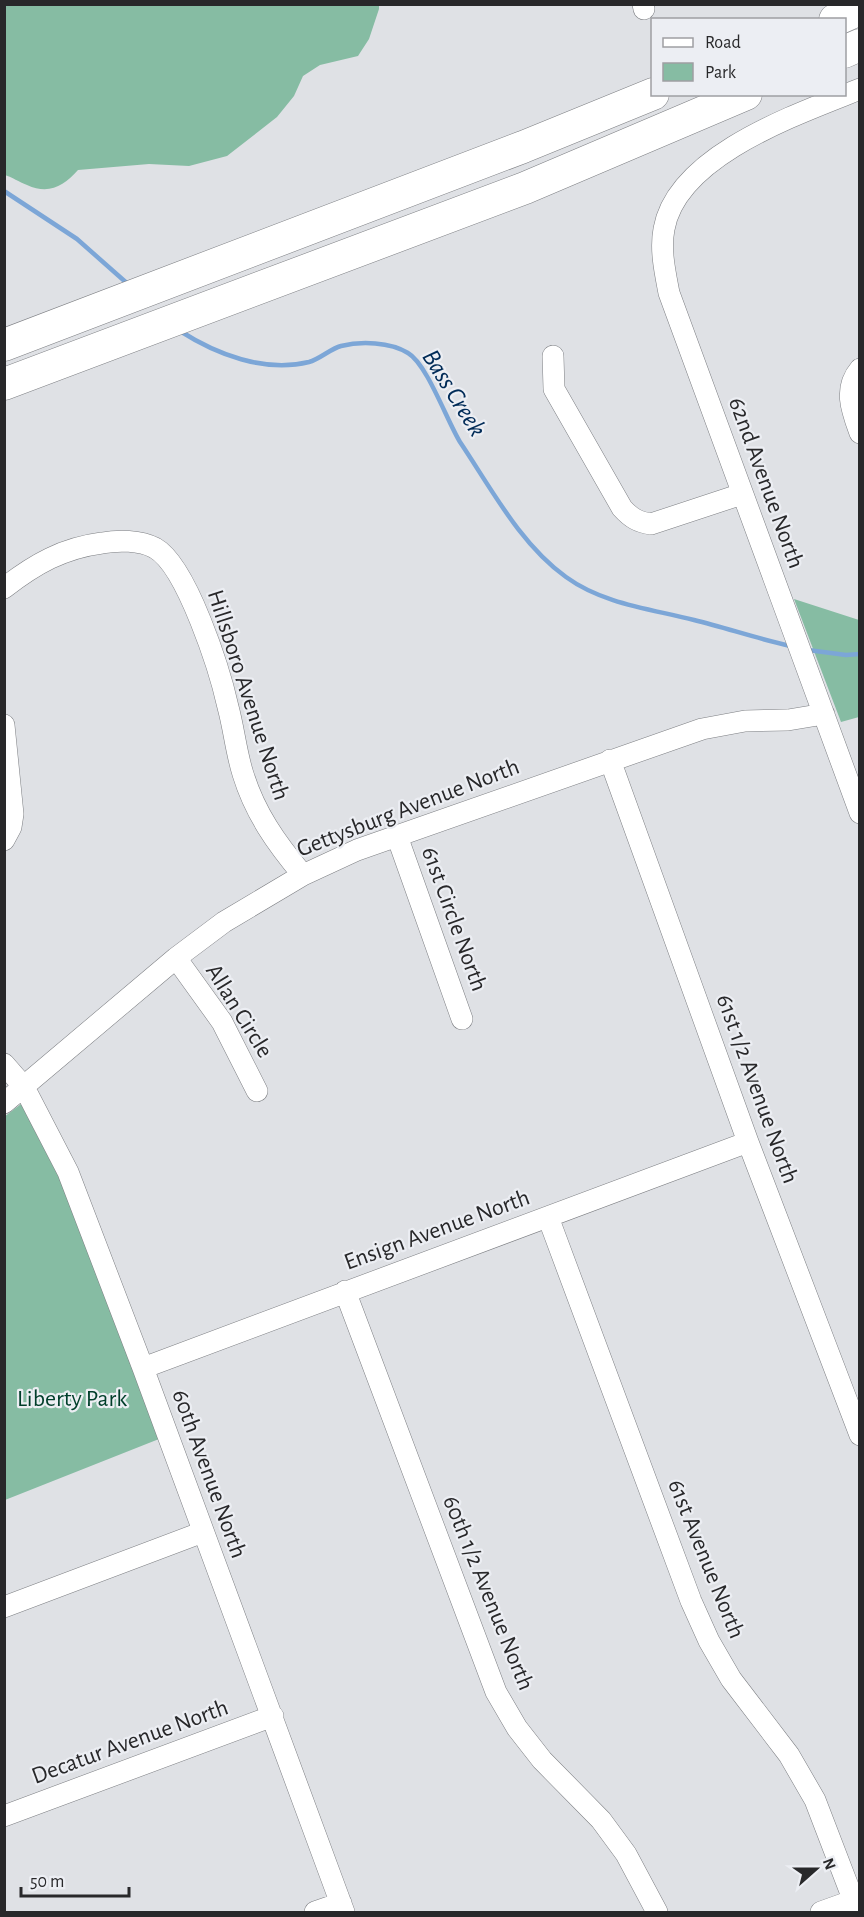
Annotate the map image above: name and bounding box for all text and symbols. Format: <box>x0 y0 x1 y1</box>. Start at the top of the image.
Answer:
legend <box>651 18 846 96</box>
text: Road <box>705 34 741 52</box>
text: Park <box>705 64 737 82</box>
water label: Bass Creek <box>417 345 491 441</box>
street label: 62nd Avenue North <box>724 394 808 572</box>
street label: Hillsboro Avenue North <box>203 587 293 803</box>
street label: Gettysburg Avenue North <box>293 754 523 862</box>
street label: 61st Circle North <box>417 844 491 994</box>
street label: Allan Circle <box>201 960 277 1062</box>
street label: 61st 1/2 Avenue North <box>712 991 802 1187</box>
street label: Ensign Avenue North <box>341 1185 533 1275</box>
park label: Liberty Park <box>17 1387 127 1411</box>
street label: 60th Avenue North <box>167 1387 251 1561</box>
street label: 61st Avenue North <box>663 1476 749 1642</box>
street label: 60th 1/2 Avenue North <box>438 1492 538 1694</box>
street label: Decatur Avenue North <box>28 1695 232 1789</box>
north arrow <box>786 1839 846 1899</box>
text: N <box>820 1856 839 1872</box>
scale bar <box>21 1860 129 1898</box>
text: 50 m <box>30 1873 64 1891</box>

